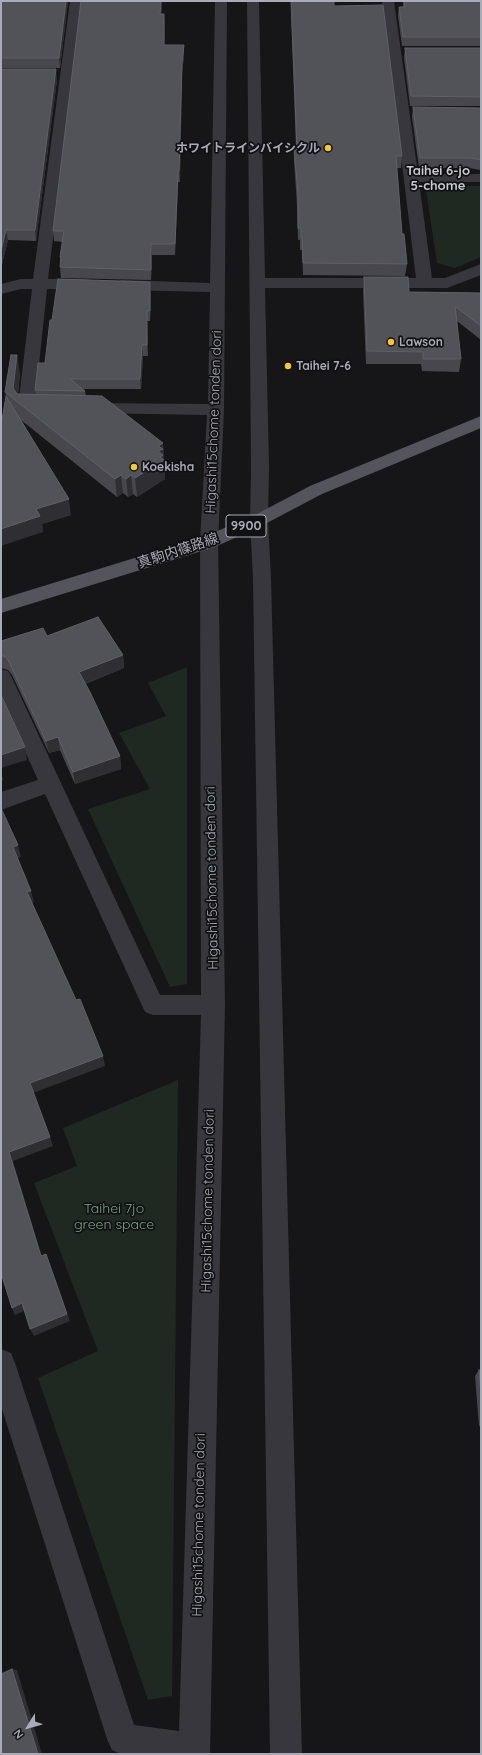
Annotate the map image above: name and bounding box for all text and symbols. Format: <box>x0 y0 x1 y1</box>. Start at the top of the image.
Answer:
place label: ホワイトラインバイシクル <box>176 141 320 155</box>
marker: ホワイトラインバイシクル <box>323 143 333 153</box>
district label: Taihei 6-jo 5-chome <box>406 163 470 194</box>
street label: Higashi15chome tonden dori <box>202 330 226 514</box>
place label: Lawson <box>399 335 443 349</box>
marker: Lawson <box>386 337 396 347</box>
place label: Taihei 7-6 <box>296 359 351 373</box>
marker: Taihei 7-6 <box>283 361 293 371</box>
place label: Koekisha <box>142 460 194 474</box>
marker: Koekisha <box>129 462 139 472</box>
road number: 9900 <box>226 515 266 537</box>
street label: 真駒内篠路線 <box>135 530 221 572</box>
street label: Higashi15chome tonden dori <box>202 786 222 970</box>
street label: Higashi15chome tonden dori <box>198 1109 218 1293</box>
park label: Taihei 7jo green space <box>74 1201 154 1234</box>
street label: Higashi15chome tonden dori <box>189 1433 209 1617</box>
north arrow <box>8 1707 48 1747</box>
text: N <box>10 1727 26 1742</box>

